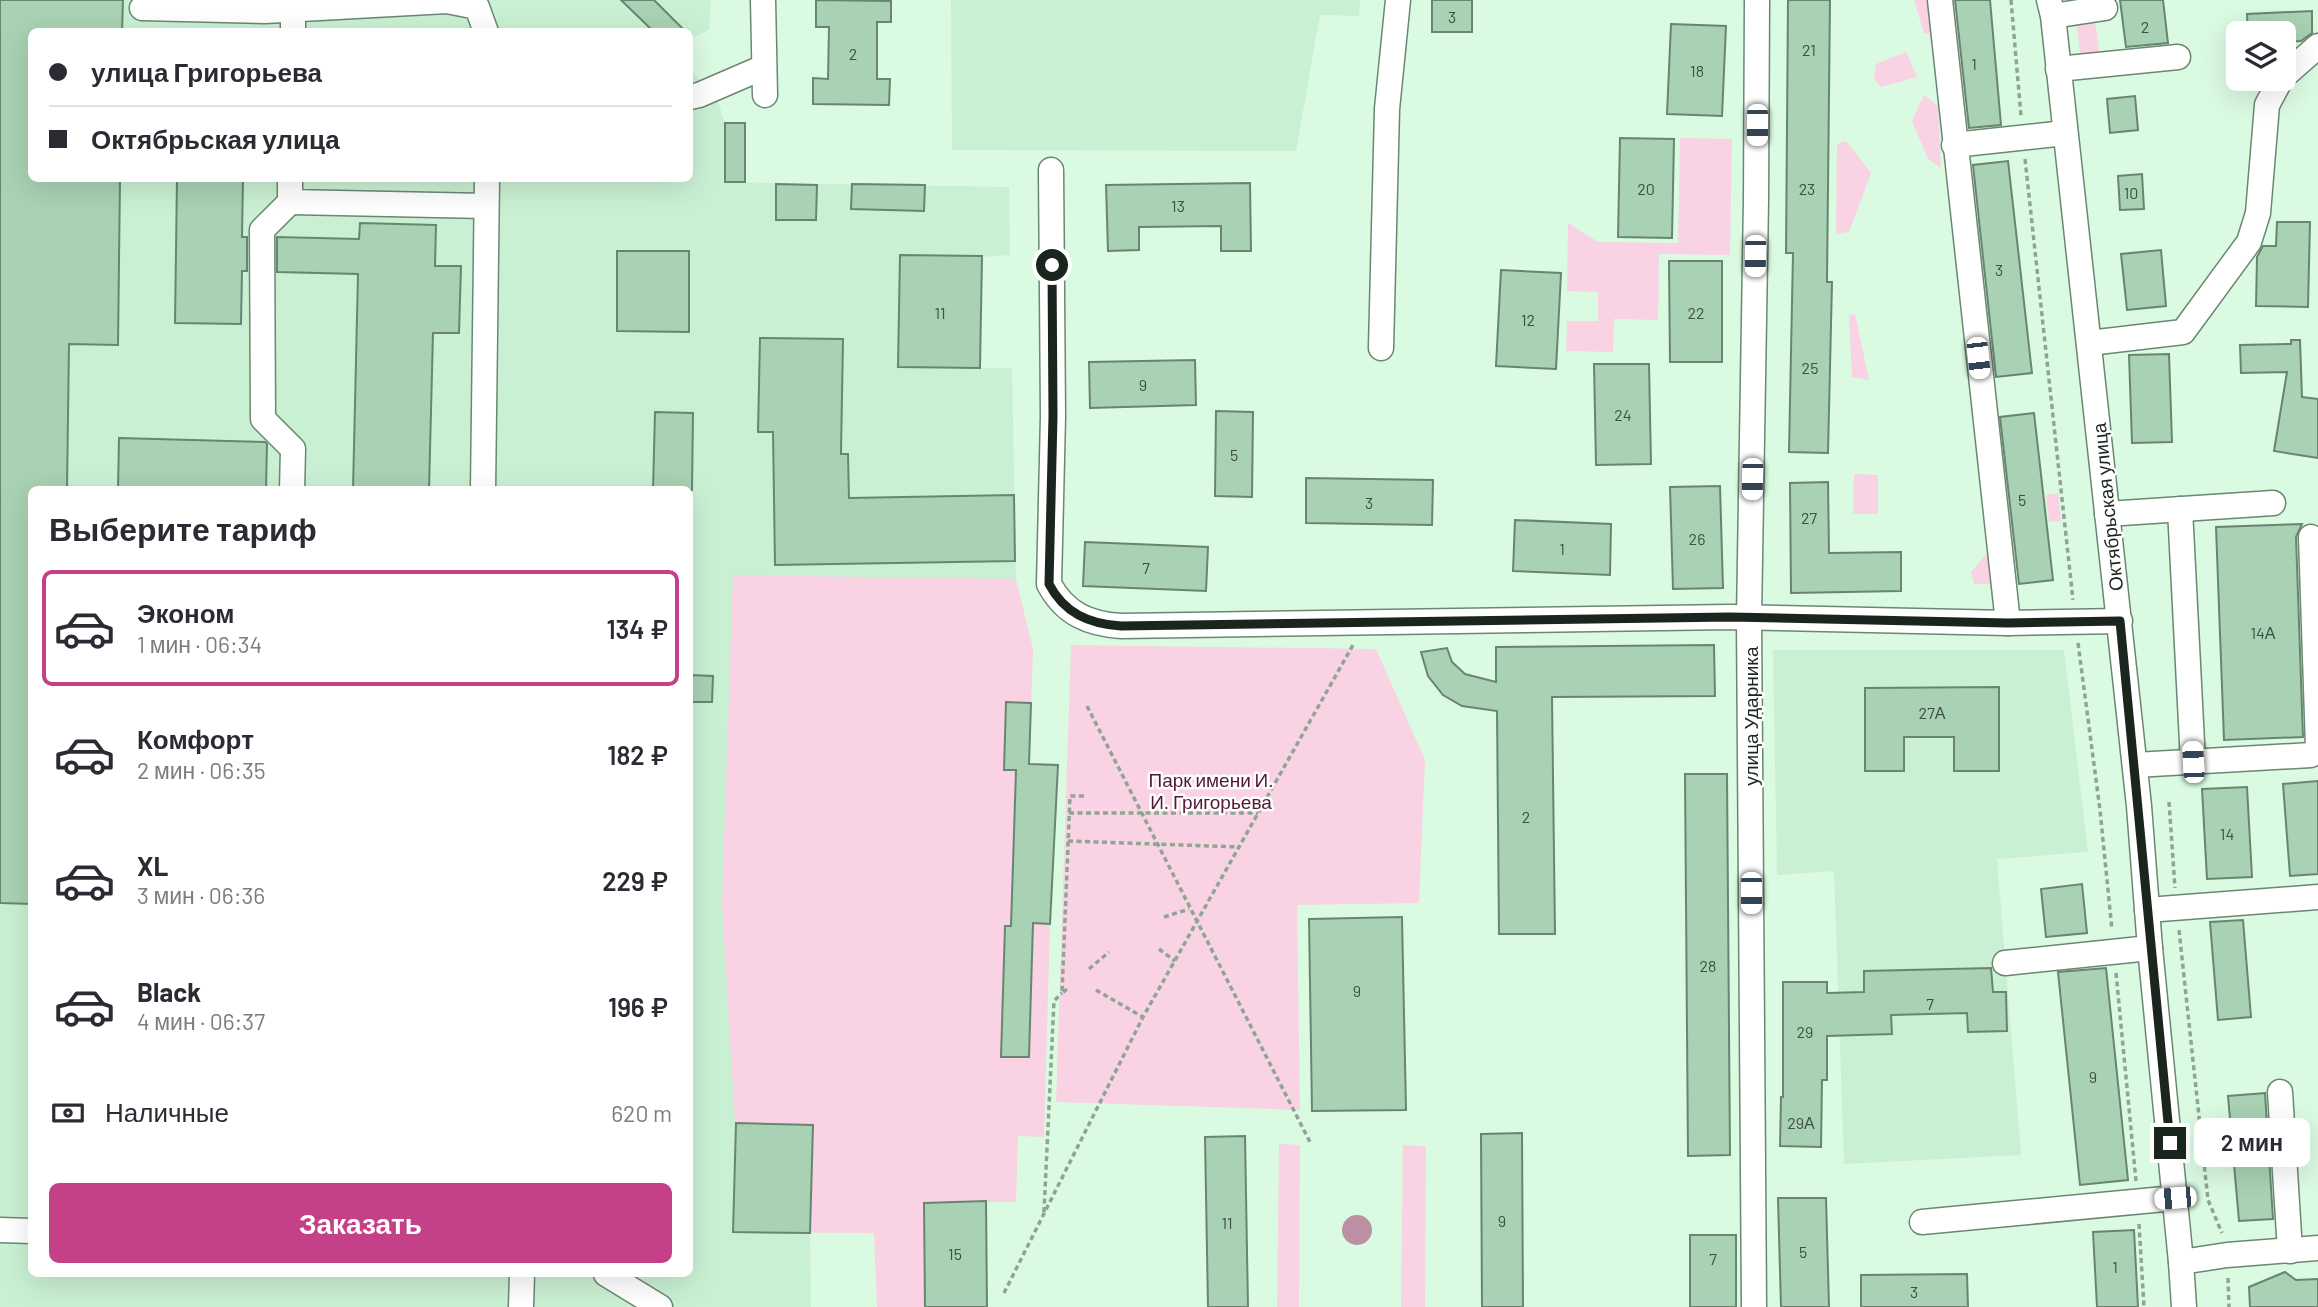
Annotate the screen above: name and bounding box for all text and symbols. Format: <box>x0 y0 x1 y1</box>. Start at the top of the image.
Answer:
house number: 3 <box>1448 7 1456 26</box>
house number: 2 <box>2141 17 2149 36</box>
map controls <box>2226 21 2296 91</box>
button: layers <box>2226 21 2296 91</box>
house number: 21 <box>1802 40 1816 59</box>
house number: 2 <box>849 44 857 63</box>
house number: 1 <box>1971 54 1977 73</box>
text: улица Григорьева <box>91 56 322 87</box>
house number: 18 <box>1690 61 1704 80</box>
car <box>1747 104 1768 146</box>
text: Октябрьская улица <box>91 123 340 154</box>
house number: 20 <box>1637 179 1655 198</box>
house number: 23 <box>1799 179 1815 198</box>
house number: 10 <box>2124 183 2138 202</box>
house number: 13 <box>1171 196 1185 215</box>
car <box>1745 235 1766 277</box>
route start <box>1036 249 1068 281</box>
house number: 3 <box>1995 260 2003 279</box>
house number: 11 <box>934 303 946 322</box>
house number: 22 <box>1687 303 1705 322</box>
house number: 12 <box>1521 310 1535 329</box>
car <box>1966 336 1991 380</box>
house number: 25 <box>1802 358 1818 377</box>
house number: 9 <box>1139 375 1147 394</box>
house number: 24 <box>1614 405 1632 424</box>
street label: Октябрьская улица <box>2087 421 2127 592</box>
house number: 5 <box>1230 445 1238 464</box>
car <box>1742 458 1763 500</box>
house number: 5 <box>2018 490 2026 509</box>
house number: 3 <box>1365 493 1373 512</box>
house number: 27 <box>1801 508 1817 527</box>
text: Выберите тариф <box>49 509 317 547</box>
house number: 26 <box>1689 529 1705 548</box>
house number: 1 <box>1559 539 1565 558</box>
house number: 7 <box>1142 558 1150 577</box>
icon: car <box>53 597 116 660</box>
text: Эконом <box>137 597 235 628</box>
text: 134 ₽ <box>606 613 668 644</box>
house number: 14А <box>2250 623 2276 642</box>
text: 1 мин · 06:34 <box>137 630 262 658</box>
street label: улица Ударника <box>1739 646 1762 786</box>
house number: 27А <box>1919 703 1946 722</box>
icon: car <box>53 723 116 786</box>
text: Комфорт <box>137 723 254 754</box>
text: 182 ₽ <box>607 739 668 770</box>
car <box>2182 740 2205 784</box>
text: 2 мин · 06:35 <box>137 756 266 784</box>
park label: Парк имени И. И. Григорьева <box>1149 768 1274 813</box>
house number: 2 <box>1522 807 1530 826</box>
house number: 14 <box>2220 824 2234 843</box>
icon: car <box>53 849 116 912</box>
text: XL <box>137 850 168 881</box>
text: 229 ₽ <box>602 865 668 896</box>
car <box>1741 872 1762 914</box>
text: 3 мин · 06:36 <box>137 881 265 909</box>
house number: 28 <box>1700 956 1716 975</box>
icon: car <box>53 975 116 1038</box>
text: Black <box>137 976 201 1007</box>
house number: 9 <box>1353 981 1361 1000</box>
text: 196 ₽ <box>608 991 668 1022</box>
house number: 7 <box>1926 994 1934 1013</box>
text: 4 мин · 06:37 <box>137 1007 265 1035</box>
house number: 29 <box>1797 1022 1813 1041</box>
house number: 9 <box>2089 1067 2097 1086</box>
icon: cash <box>49 1094 87 1132</box>
text: Наличные <box>105 1096 229 1127</box>
text: 620 m <box>611 1099 672 1127</box>
house number: 29А <box>1787 1113 1815 1132</box>
callout: 2 мин <box>2194 1118 2310 1168</box>
route end <box>2154 1127 2186 1159</box>
text: 2 мин <box>2221 1128 2283 1156</box>
button: Заказать <box>49 1183 672 1263</box>
car <box>2154 1186 2197 1210</box>
house number: 9 <box>1498 1211 1506 1230</box>
house number: 11 <box>1221 1213 1233 1232</box>
house number: 5 <box>1799 1242 1807 1261</box>
house number: 15 <box>948 1244 962 1263</box>
house number: 7 <box>1709 1249 1717 1268</box>
house number: 1 <box>2112 1257 2118 1276</box>
house number: 3 <box>1910 1282 1918 1301</box>

